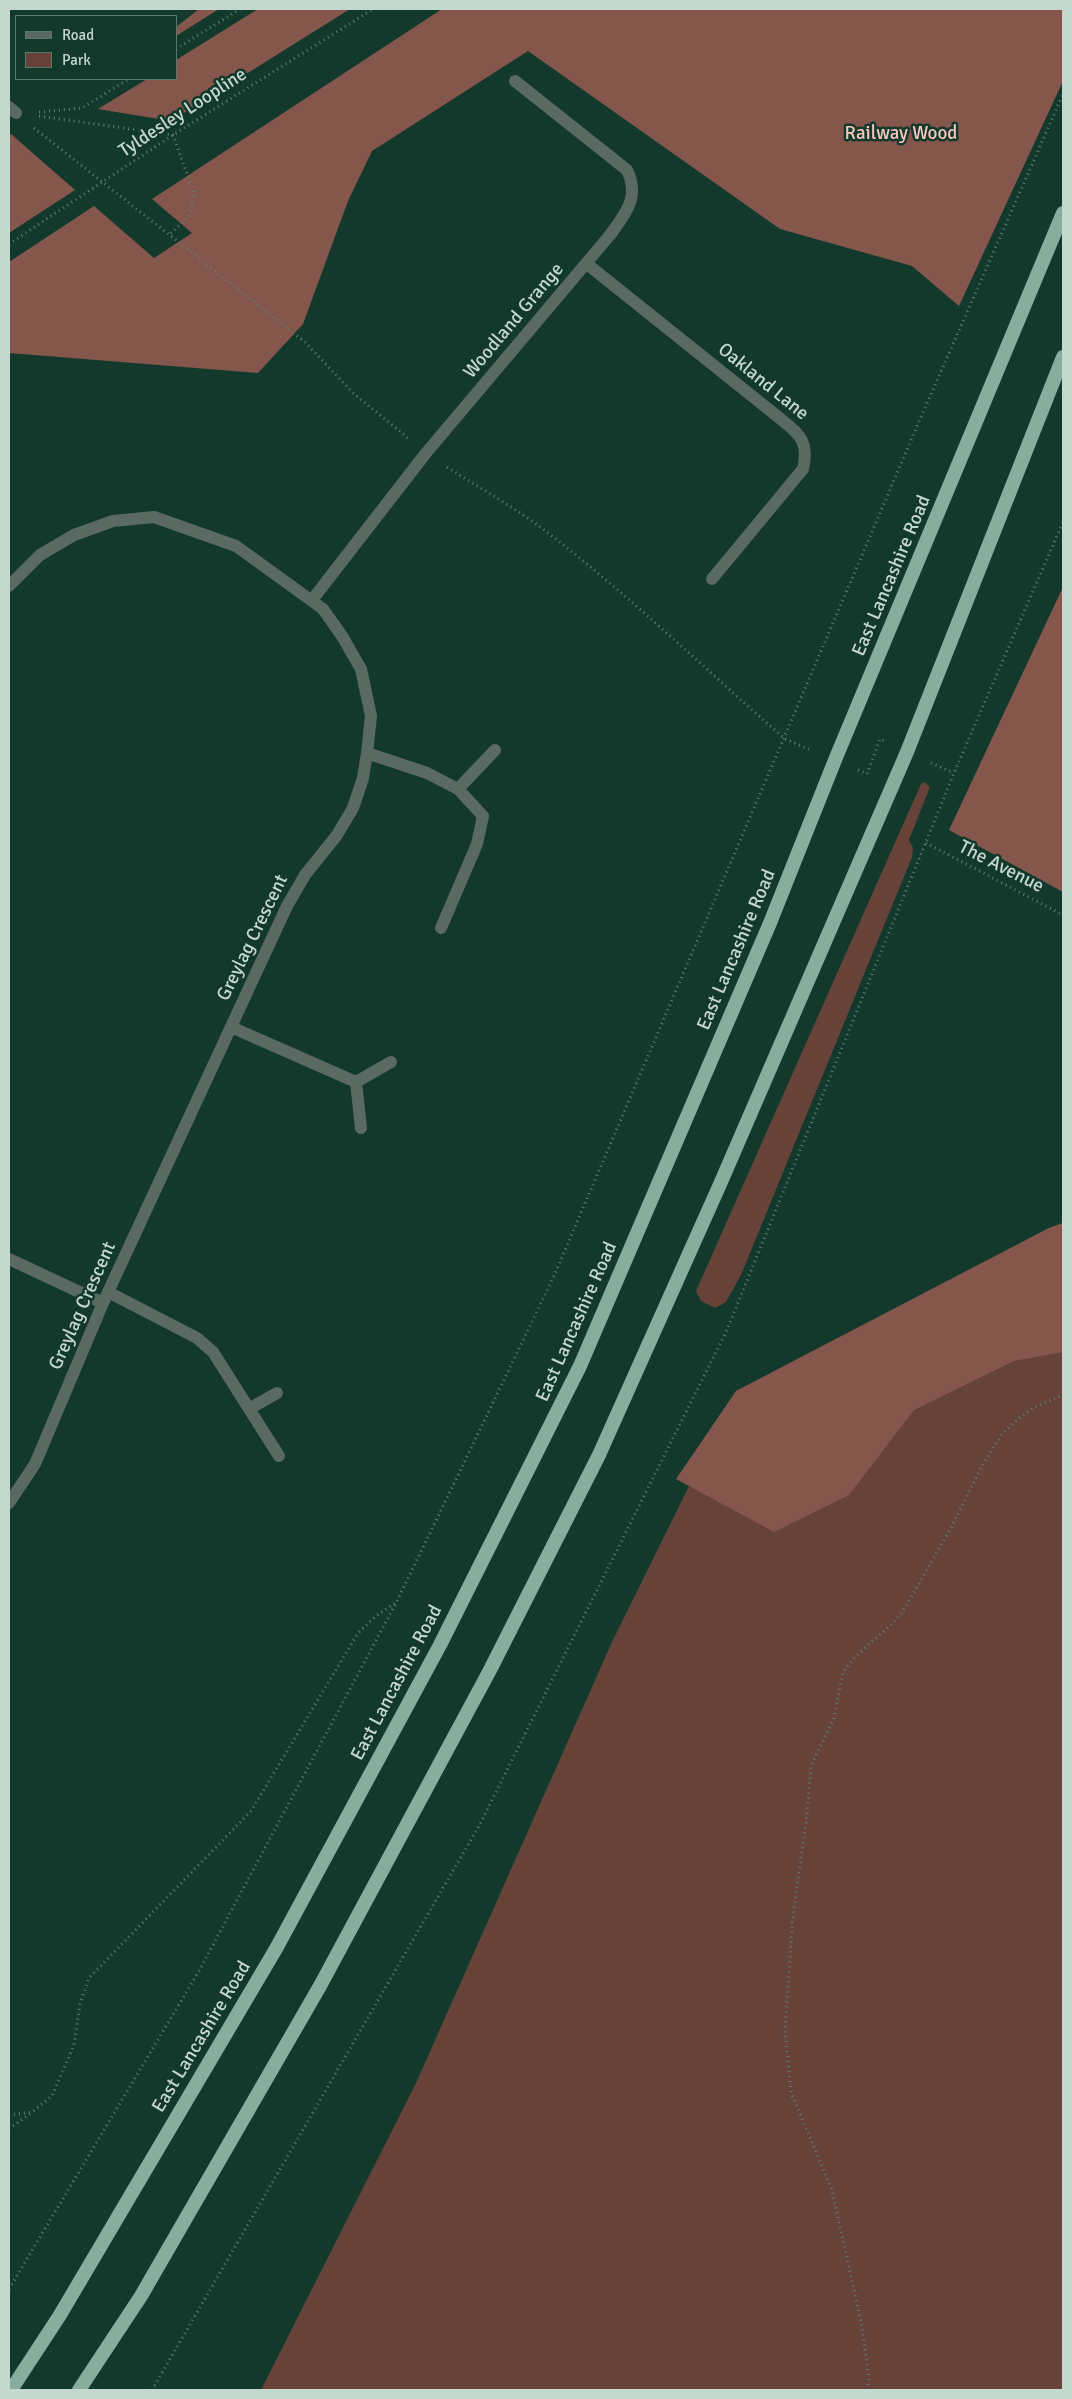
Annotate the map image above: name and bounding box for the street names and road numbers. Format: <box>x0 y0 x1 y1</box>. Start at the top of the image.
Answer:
street label: Tyldesley Loopline <box>115 63 251 163</box>
street label: Woodland Grange <box>459 259 569 383</box>
street label: Oakland Lane <box>713 338 813 426</box>
street label: East Lancashire Road <box>848 492 936 660</box>
street label: The Avenue <box>954 836 1048 898</box>
street label: East Lancashire Road <box>693 866 781 1034</box>
street label: Greylag Crescent <box>213 871 293 1005</box>
street label: Greylag Crescent <box>45 1238 121 1374</box>
street label: East Lancashire Road <box>532 1239 622 1405</box>
street label: East Lancashire Road <box>346 1601 448 1765</box>
street label: East Lancashire Road <box>148 1957 256 2117</box>

